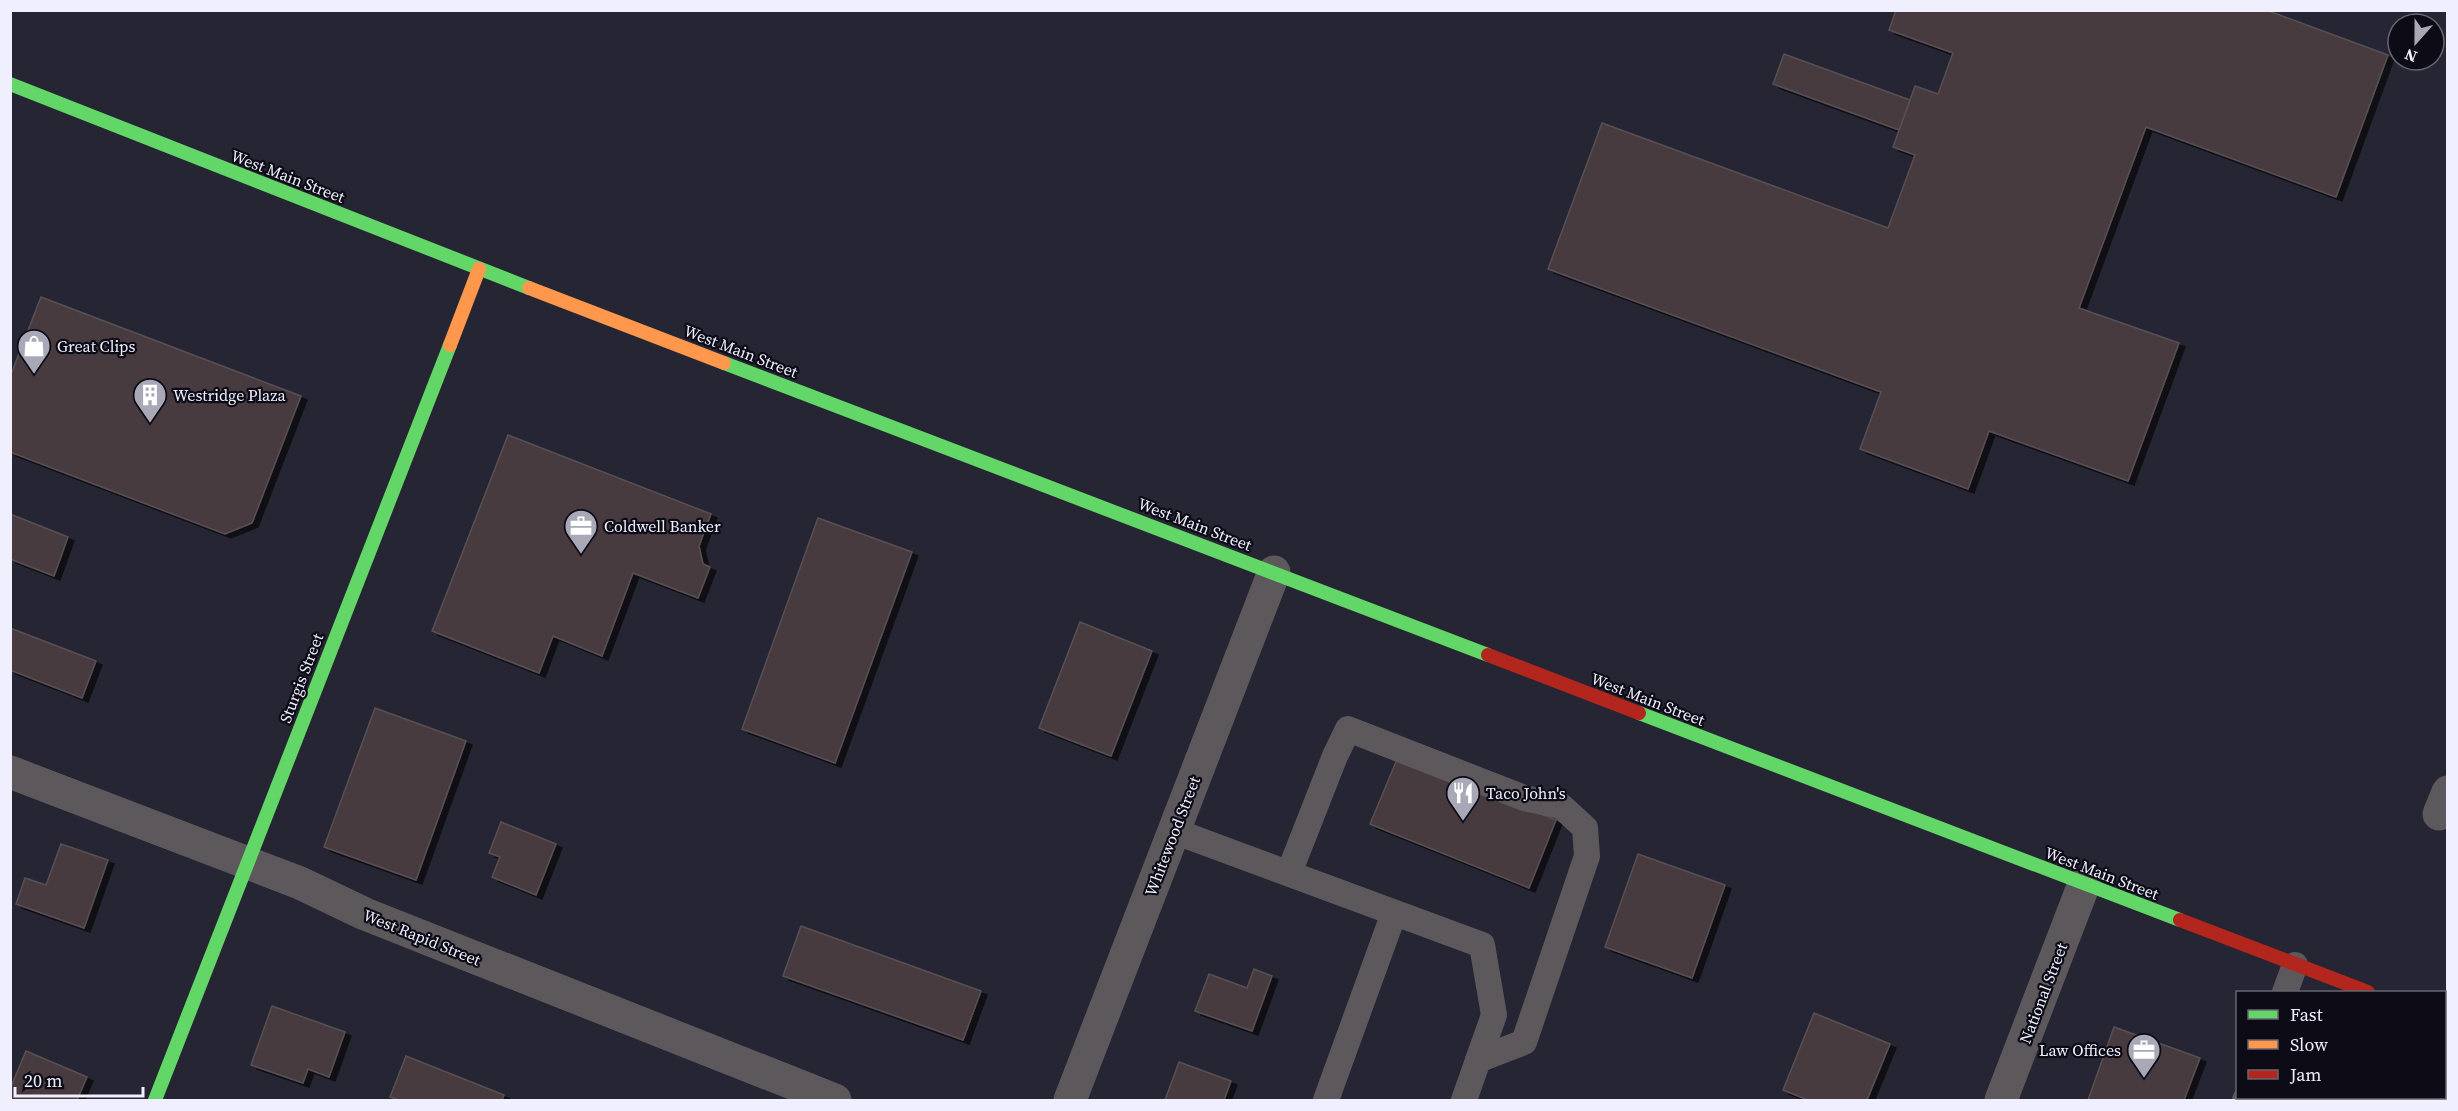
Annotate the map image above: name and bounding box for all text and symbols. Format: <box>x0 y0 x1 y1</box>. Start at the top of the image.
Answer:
north arrow <box>2386 12 2446 72</box>
text: N <box>2401 44 2420 68</box>
street label: West Main Street <box>228 144 349 208</box>
street label: West Main Street <box>681 319 802 383</box>
shop icon: Great Clips <box>16 328 52 375</box>
place label: Great Clips <box>57 335 135 357</box>
building icon: Westridge Plaza <box>132 377 168 424</box>
place label: Westridge Plaza <box>173 384 286 406</box>
street label: West Main Street <box>1135 492 1256 556</box>
office icon: Coldwell Banker <box>563 508 599 555</box>
place label: Coldwell Banker <box>604 515 721 537</box>
street label: Sturgis Street <box>274 629 328 726</box>
street label: West Main Street <box>1588 667 1709 731</box>
street label: Whitewood Street <box>1139 772 1205 899</box>
restaurant icon: Taco John's <box>1445 775 1481 822</box>
place label: Taco John's <box>1486 782 1566 804</box>
street label: West Main Street <box>2042 841 2163 905</box>
street label: West Rapid Street <box>360 903 485 971</box>
street label: National Street <box>2014 939 2073 1047</box>
legend <box>2236 991 2446 1099</box>
text: Fast <box>2290 1002 2323 1027</box>
office icon: Law Offices <box>2126 1032 2162 1079</box>
text: Slow <box>2290 1032 2328 1057</box>
place label: Law Offices <box>2039 1039 2121 1061</box>
scale bar <box>15 1060 142 1098</box>
text: Jam <box>2289 1062 2322 1087</box>
text: 20 m <box>24 1068 62 1093</box>

